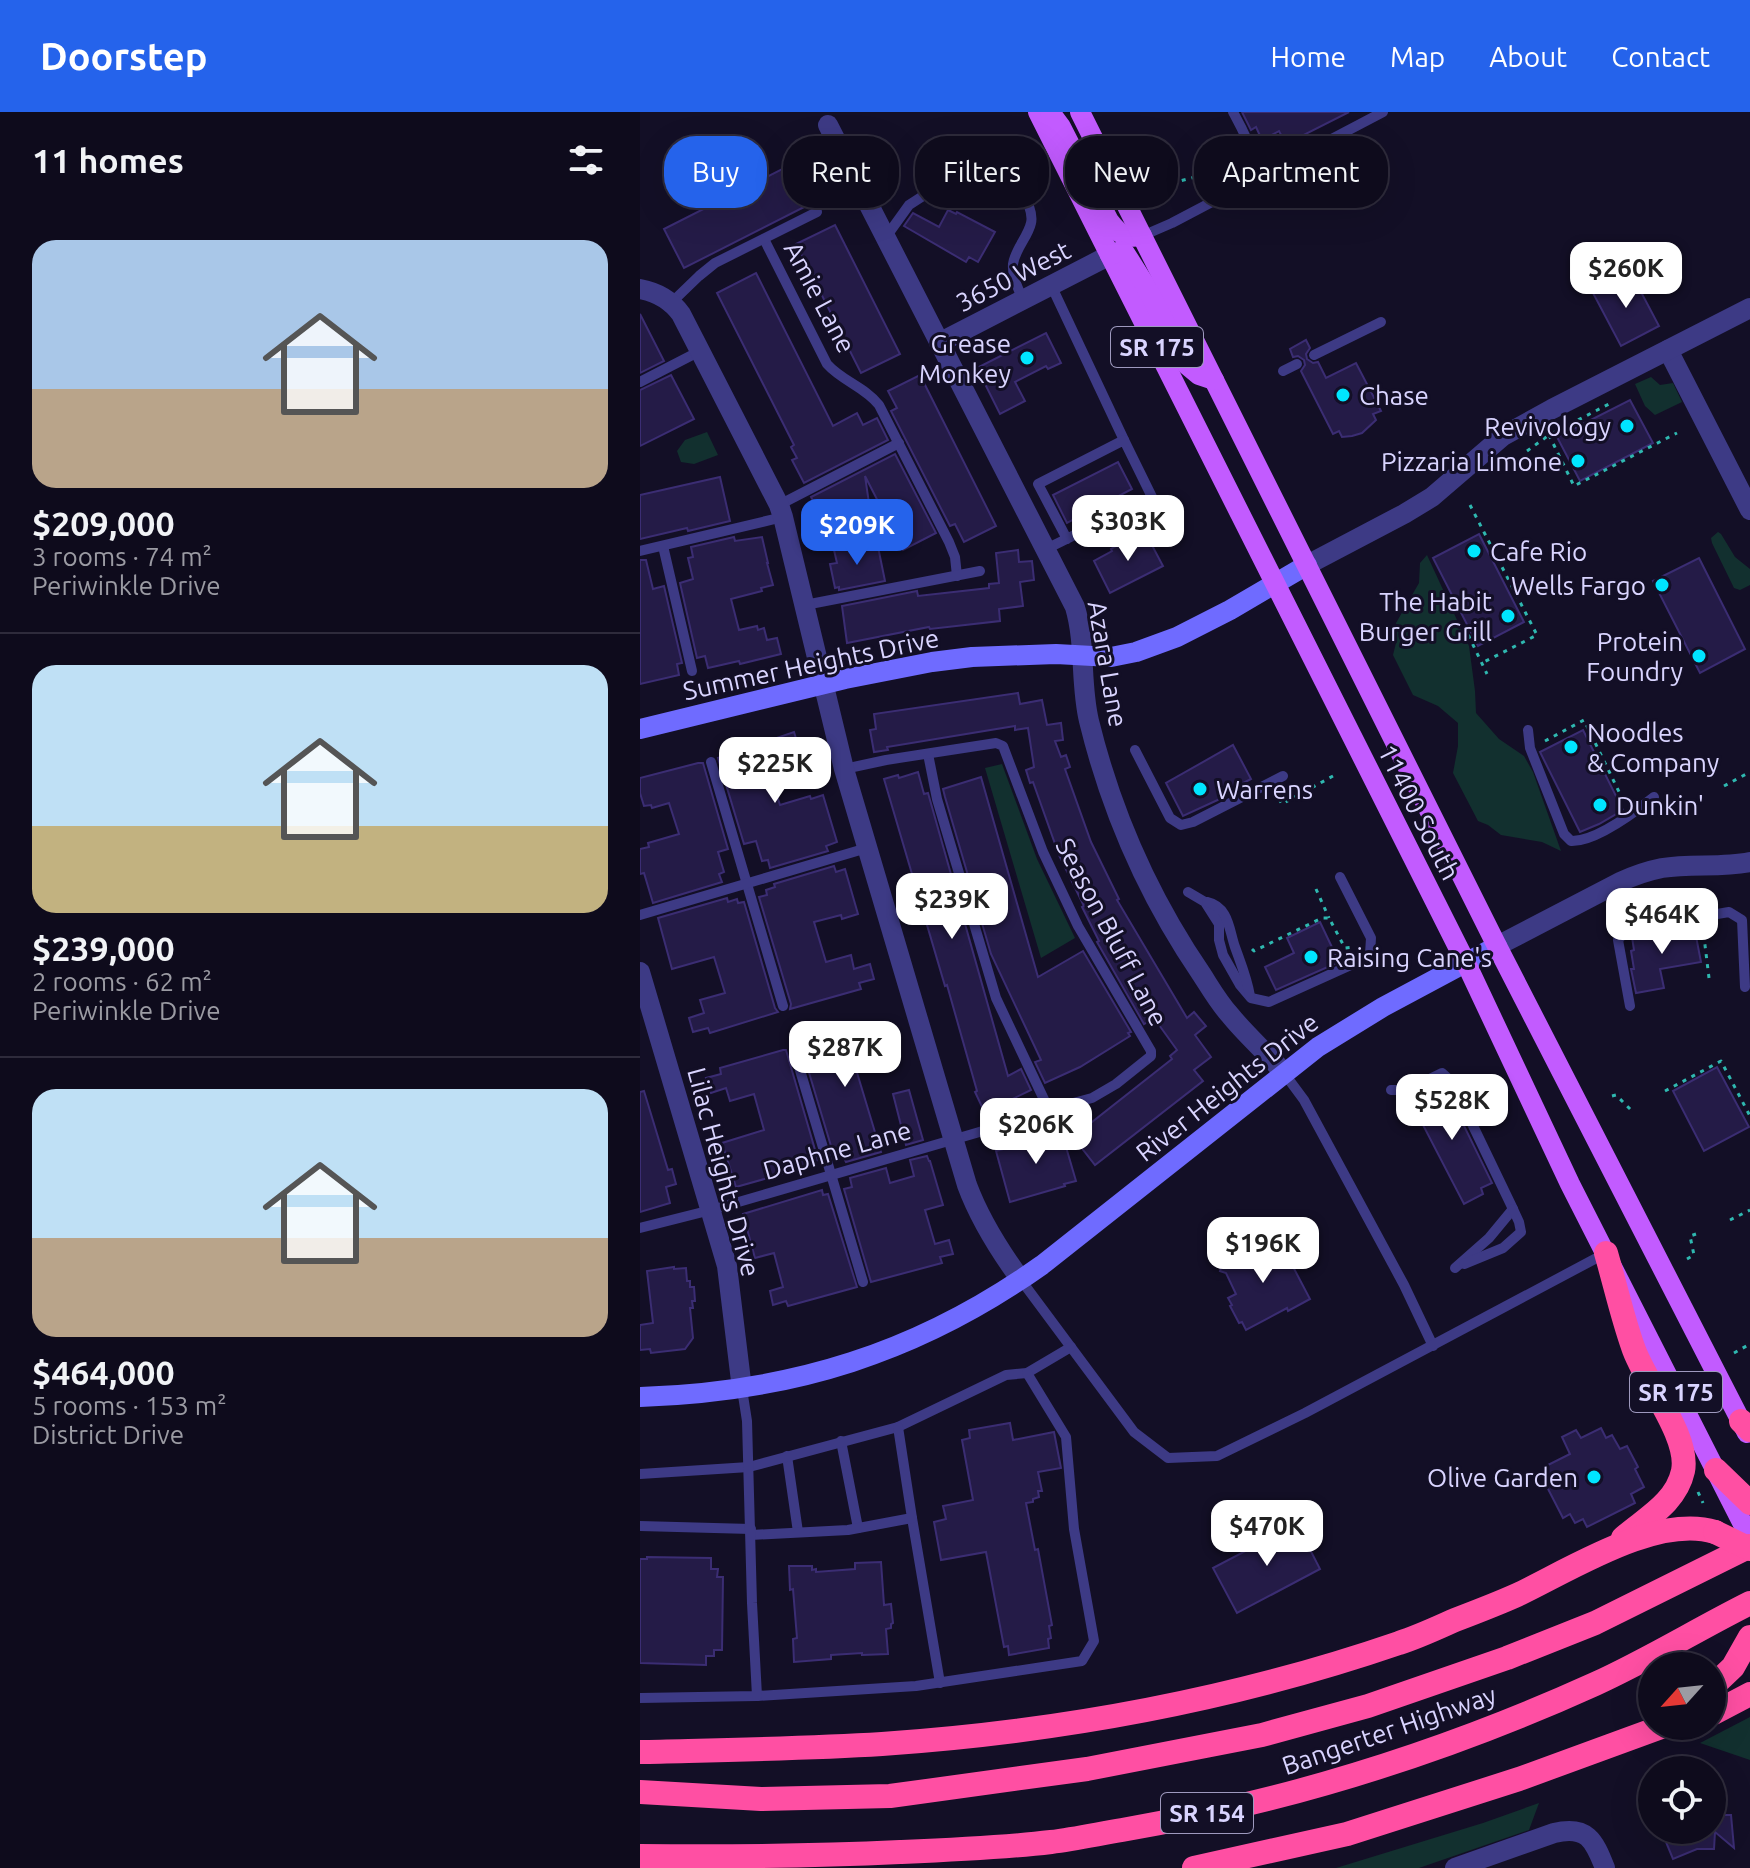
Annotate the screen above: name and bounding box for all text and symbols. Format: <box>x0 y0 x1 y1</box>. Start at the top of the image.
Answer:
text: Doorstep <box>40 35 207 77</box>
text: Home <box>1271 41 1346 72</box>
text: Map <box>1390 41 1445 72</box>
text: About <box>1489 41 1567 72</box>
text: Contact <box>1611 41 1710 72</box>
chip: Buy <box>664 136 767 208</box>
chip: Rent <box>783 136 899 208</box>
chip: Filters <box>915 136 1049 208</box>
chip: New <box>1065 136 1178 208</box>
chip: Apartment <box>1194 136 1388 208</box>
icon: filters <box>564 138 608 182</box>
text: 11 homes <box>32 141 184 179</box>
street label: 3650 West <box>951 235 1075 317</box>
street label: Amie Lane <box>779 236 861 358</box>
pin: $260K <box>1570 242 1682 310</box>
text: $260K <box>1588 253 1664 282</box>
icon: home <box>248 292 392 436</box>
road number: SR 175 <box>1111 327 1203 367</box>
place label: Grease Monkey <box>919 329 1011 388</box>
marker: Grease Monkey <box>1018 349 1036 367</box>
place label: Chase <box>1359 381 1429 410</box>
marker: Chase <box>1334 386 1352 404</box>
place label: Revivology <box>1484 412 1611 441</box>
marker: Revivology <box>1618 417 1636 435</box>
place label: Pizzaria Limone <box>1381 447 1562 476</box>
marker: Pizzaria Limone <box>1569 452 1587 470</box>
pin: $303K <box>1072 495 1184 563</box>
pin: $209K <box>801 499 913 567</box>
text: $209,000 <box>32 504 175 542</box>
text: $303K <box>1090 506 1166 535</box>
text: $209K <box>819 510 895 539</box>
place label: Cafe Rio <box>1490 537 1587 566</box>
text: 3 rooms · 74 m² <box>32 542 212 571</box>
marker: Cafe Rio <box>1465 542 1483 560</box>
text: Periwinkle Drive <box>32 571 221 600</box>
place label: Wells Fargo <box>1511 571 1646 600</box>
marker: Wells Fargo <box>1653 576 1671 594</box>
place label: The Habit Burger Grill <box>1359 587 1492 646</box>
street label: Azara Lane <box>1083 599 1133 729</box>
marker: The Habit Burger Grill <box>1499 607 1517 625</box>
street label: Summer Heights Drive <box>680 623 942 705</box>
place label: Protein Foundry <box>1586 627 1683 686</box>
marker: Protein Foundry <box>1690 647 1708 665</box>
icon: home <box>248 717 392 861</box>
place label: Noodles & Company <box>1587 718 1719 777</box>
pin: $225K <box>719 737 831 805</box>
marker: Noodles & Company <box>1562 738 1580 756</box>
street label: 11400 South <box>1372 739 1466 885</box>
text: $225K <box>737 748 813 777</box>
place label: Warrens <box>1216 775 1313 804</box>
marker: Warrens <box>1191 780 1209 798</box>
place label: Dunkin' <box>1616 791 1704 820</box>
marker: Dunkin' <box>1591 796 1609 814</box>
street label: Season Bluff Lane <box>1050 833 1174 1031</box>
pin: $239K <box>896 873 1008 941</box>
text: $239K <box>914 884 990 913</box>
pin: $464K <box>1606 888 1718 956</box>
text: $464K <box>1624 899 1700 928</box>
text: $239,000 <box>32 929 175 967</box>
place label: Raising Cane's <box>1327 943 1492 972</box>
marker: Raising Cane's <box>1302 948 1320 966</box>
text: 2 rooms · 62 m² <box>32 967 212 996</box>
text: Periwinkle Drive <box>32 996 221 1025</box>
street label: River Heights Drive <box>1130 1007 1324 1167</box>
pin: $287K <box>789 1021 901 1089</box>
text: $287K <box>807 1032 883 1061</box>
street label: Lilac Heights Drive <box>682 1064 766 1280</box>
pin: $528K <box>1396 1074 1508 1142</box>
text: $528K <box>1414 1085 1490 1114</box>
pin: $206K <box>980 1098 1092 1166</box>
text: $206K <box>998 1109 1074 1138</box>
street label: Daphne Lane <box>760 1115 914 1185</box>
icon: home <box>248 1141 392 1285</box>
pin: $196K <box>1207 1217 1319 1285</box>
text: $196K <box>1225 1228 1301 1257</box>
text: $464,000 <box>32 1353 175 1391</box>
road number: SR 175 <box>1630 1372 1722 1412</box>
text: 5 rooms · 153 m² <box>32 1391 227 1420</box>
text: District Drive <box>32 1420 184 1449</box>
place label: Olive Garden <box>1427 1463 1578 1492</box>
marker: Olive Garden <box>1585 1468 1603 1486</box>
pin: $470K <box>1211 1500 1323 1568</box>
text: $470K <box>1229 1511 1305 1540</box>
north arrow <box>1638 1652 1726 1740</box>
map controls <box>1638 1652 1726 1844</box>
street label: Bangerter Highway <box>1278 1680 1500 1780</box>
button: locate <box>1638 1756 1726 1844</box>
road number: SR 154 <box>1161 1793 1253 1833</box>

